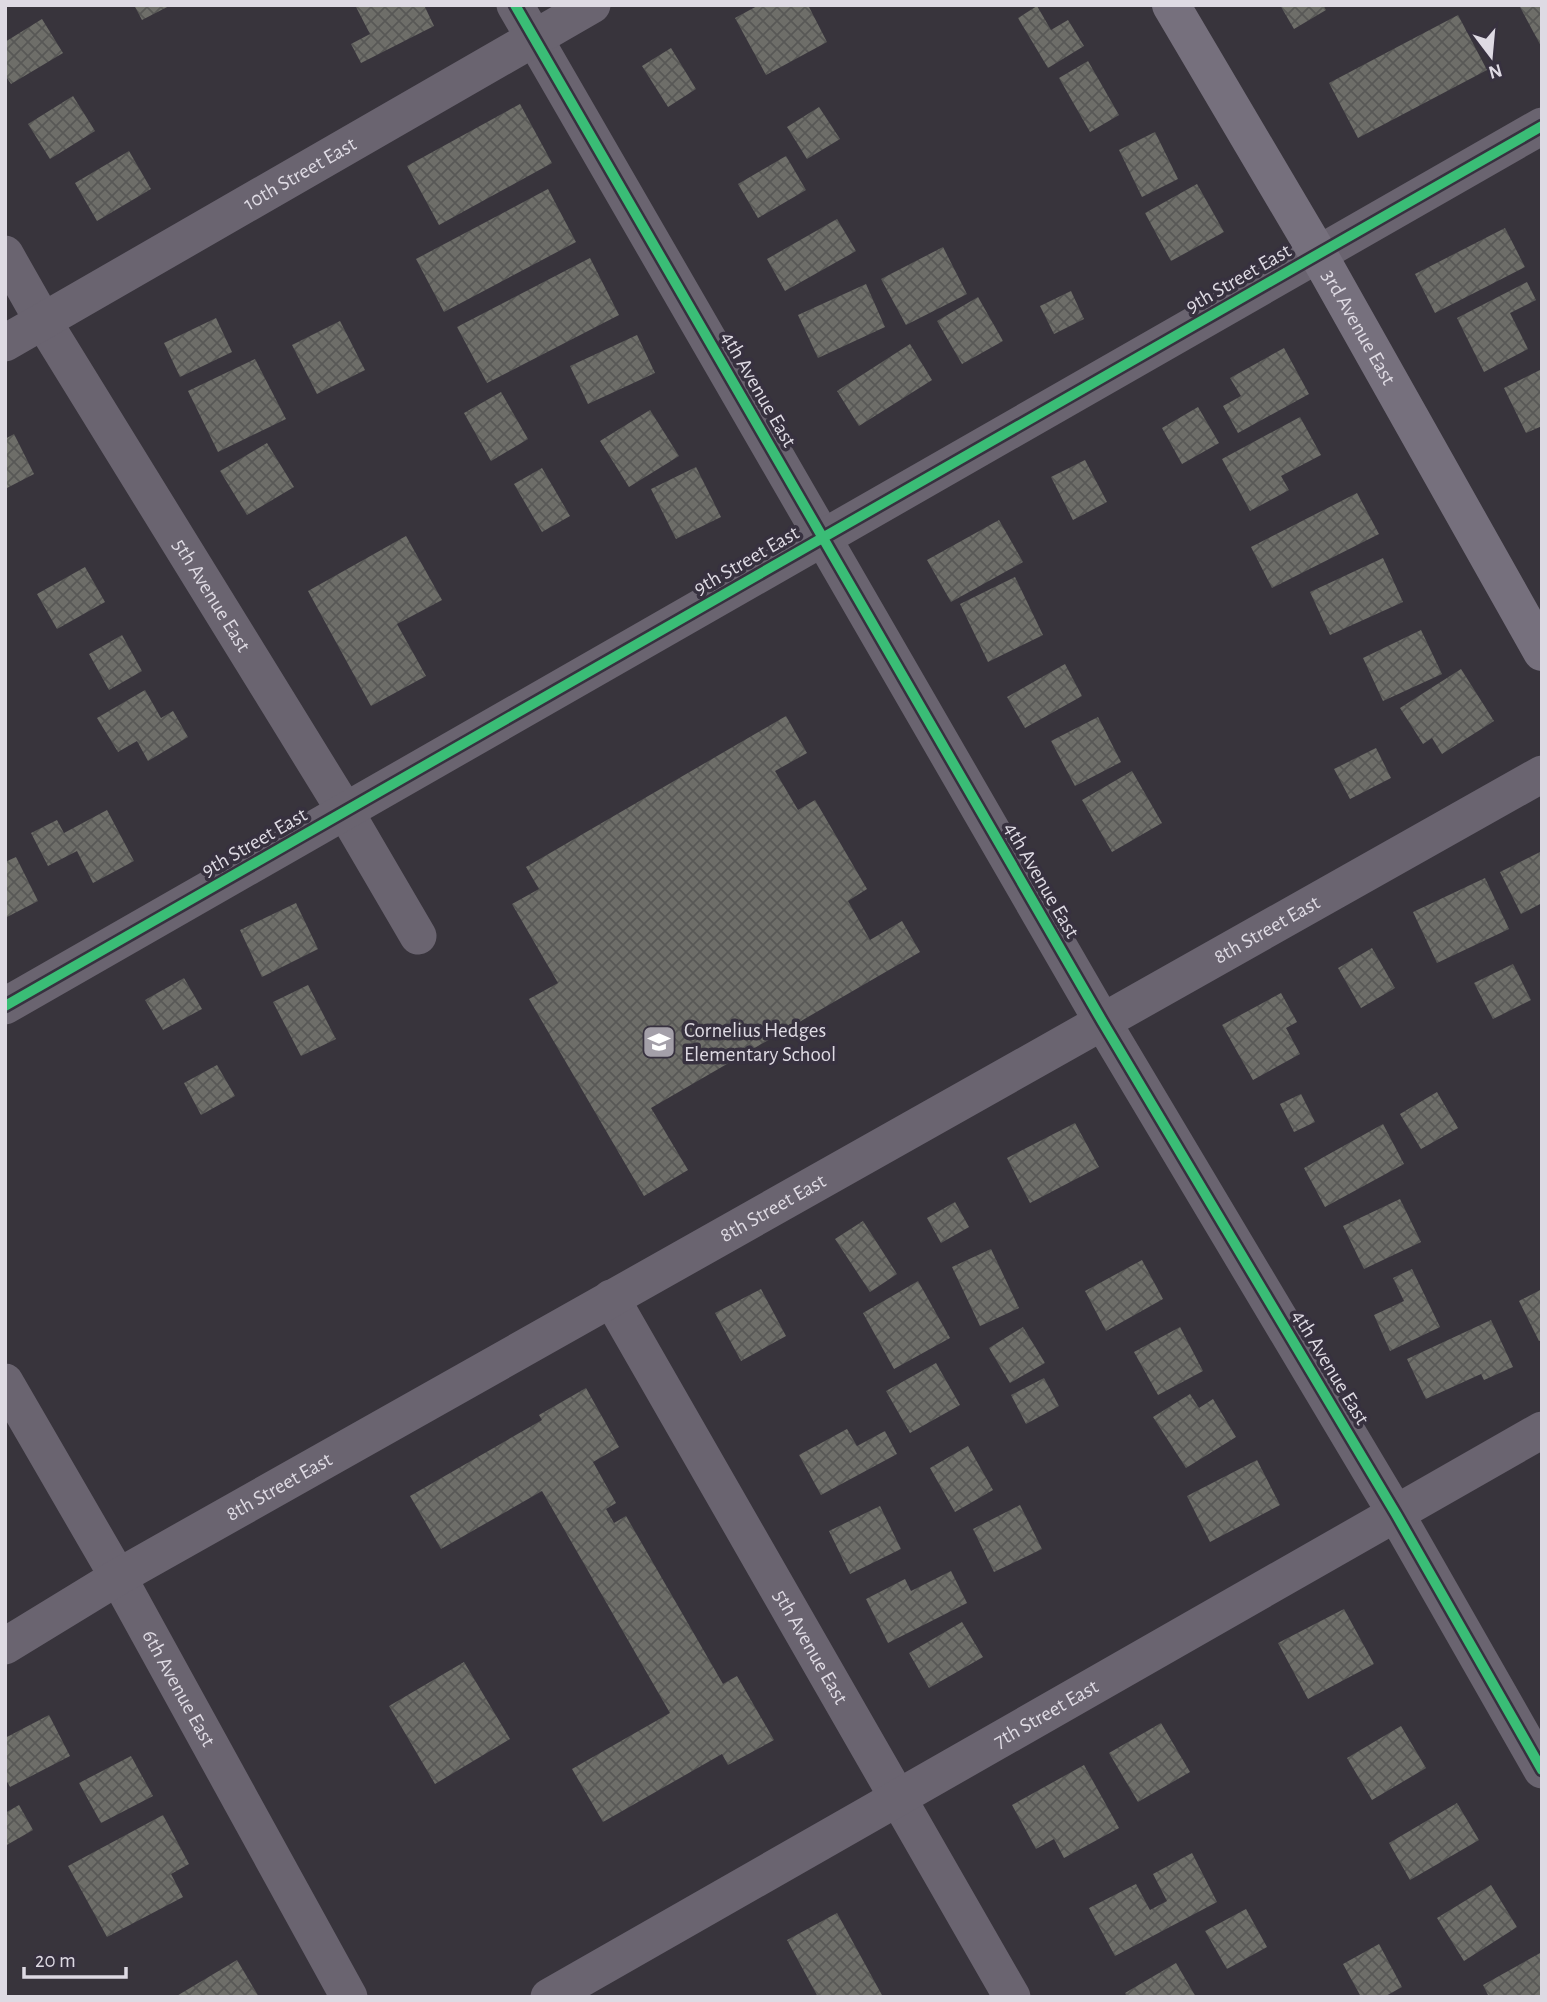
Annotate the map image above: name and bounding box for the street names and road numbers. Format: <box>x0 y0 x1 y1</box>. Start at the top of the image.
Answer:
street label: 10th Street East <box>240 133 360 214</box>
street label: 9th Street East <box>1182 240 1295 317</box>
street label: 3rd Avenue East <box>1318 266 1399 389</box>
street label: 4th Avenue East <box>717 328 800 451</box>
street label: 9th Street East <box>690 522 803 599</box>
street label: 5th Avenue East <box>169 535 254 656</box>
street label: 9th Street East <box>198 804 311 881</box>
street label: 4th Avenue East <box>1000 819 1083 942</box>
street label: 8th Street East <box>1210 892 1324 968</box>
street label: 8th Street East <box>716 1170 830 1246</box>
street label: 4th Avenue East <box>1288 1306 1373 1429</box>
street label: 8th Street East <box>223 1449 336 1525</box>
street label: 5th Avenue East <box>770 1586 852 1708</box>
street label: 6th Avenue East <box>138 1626 219 1750</box>
street label: 7th Street East <box>990 1676 1102 1752</box>

